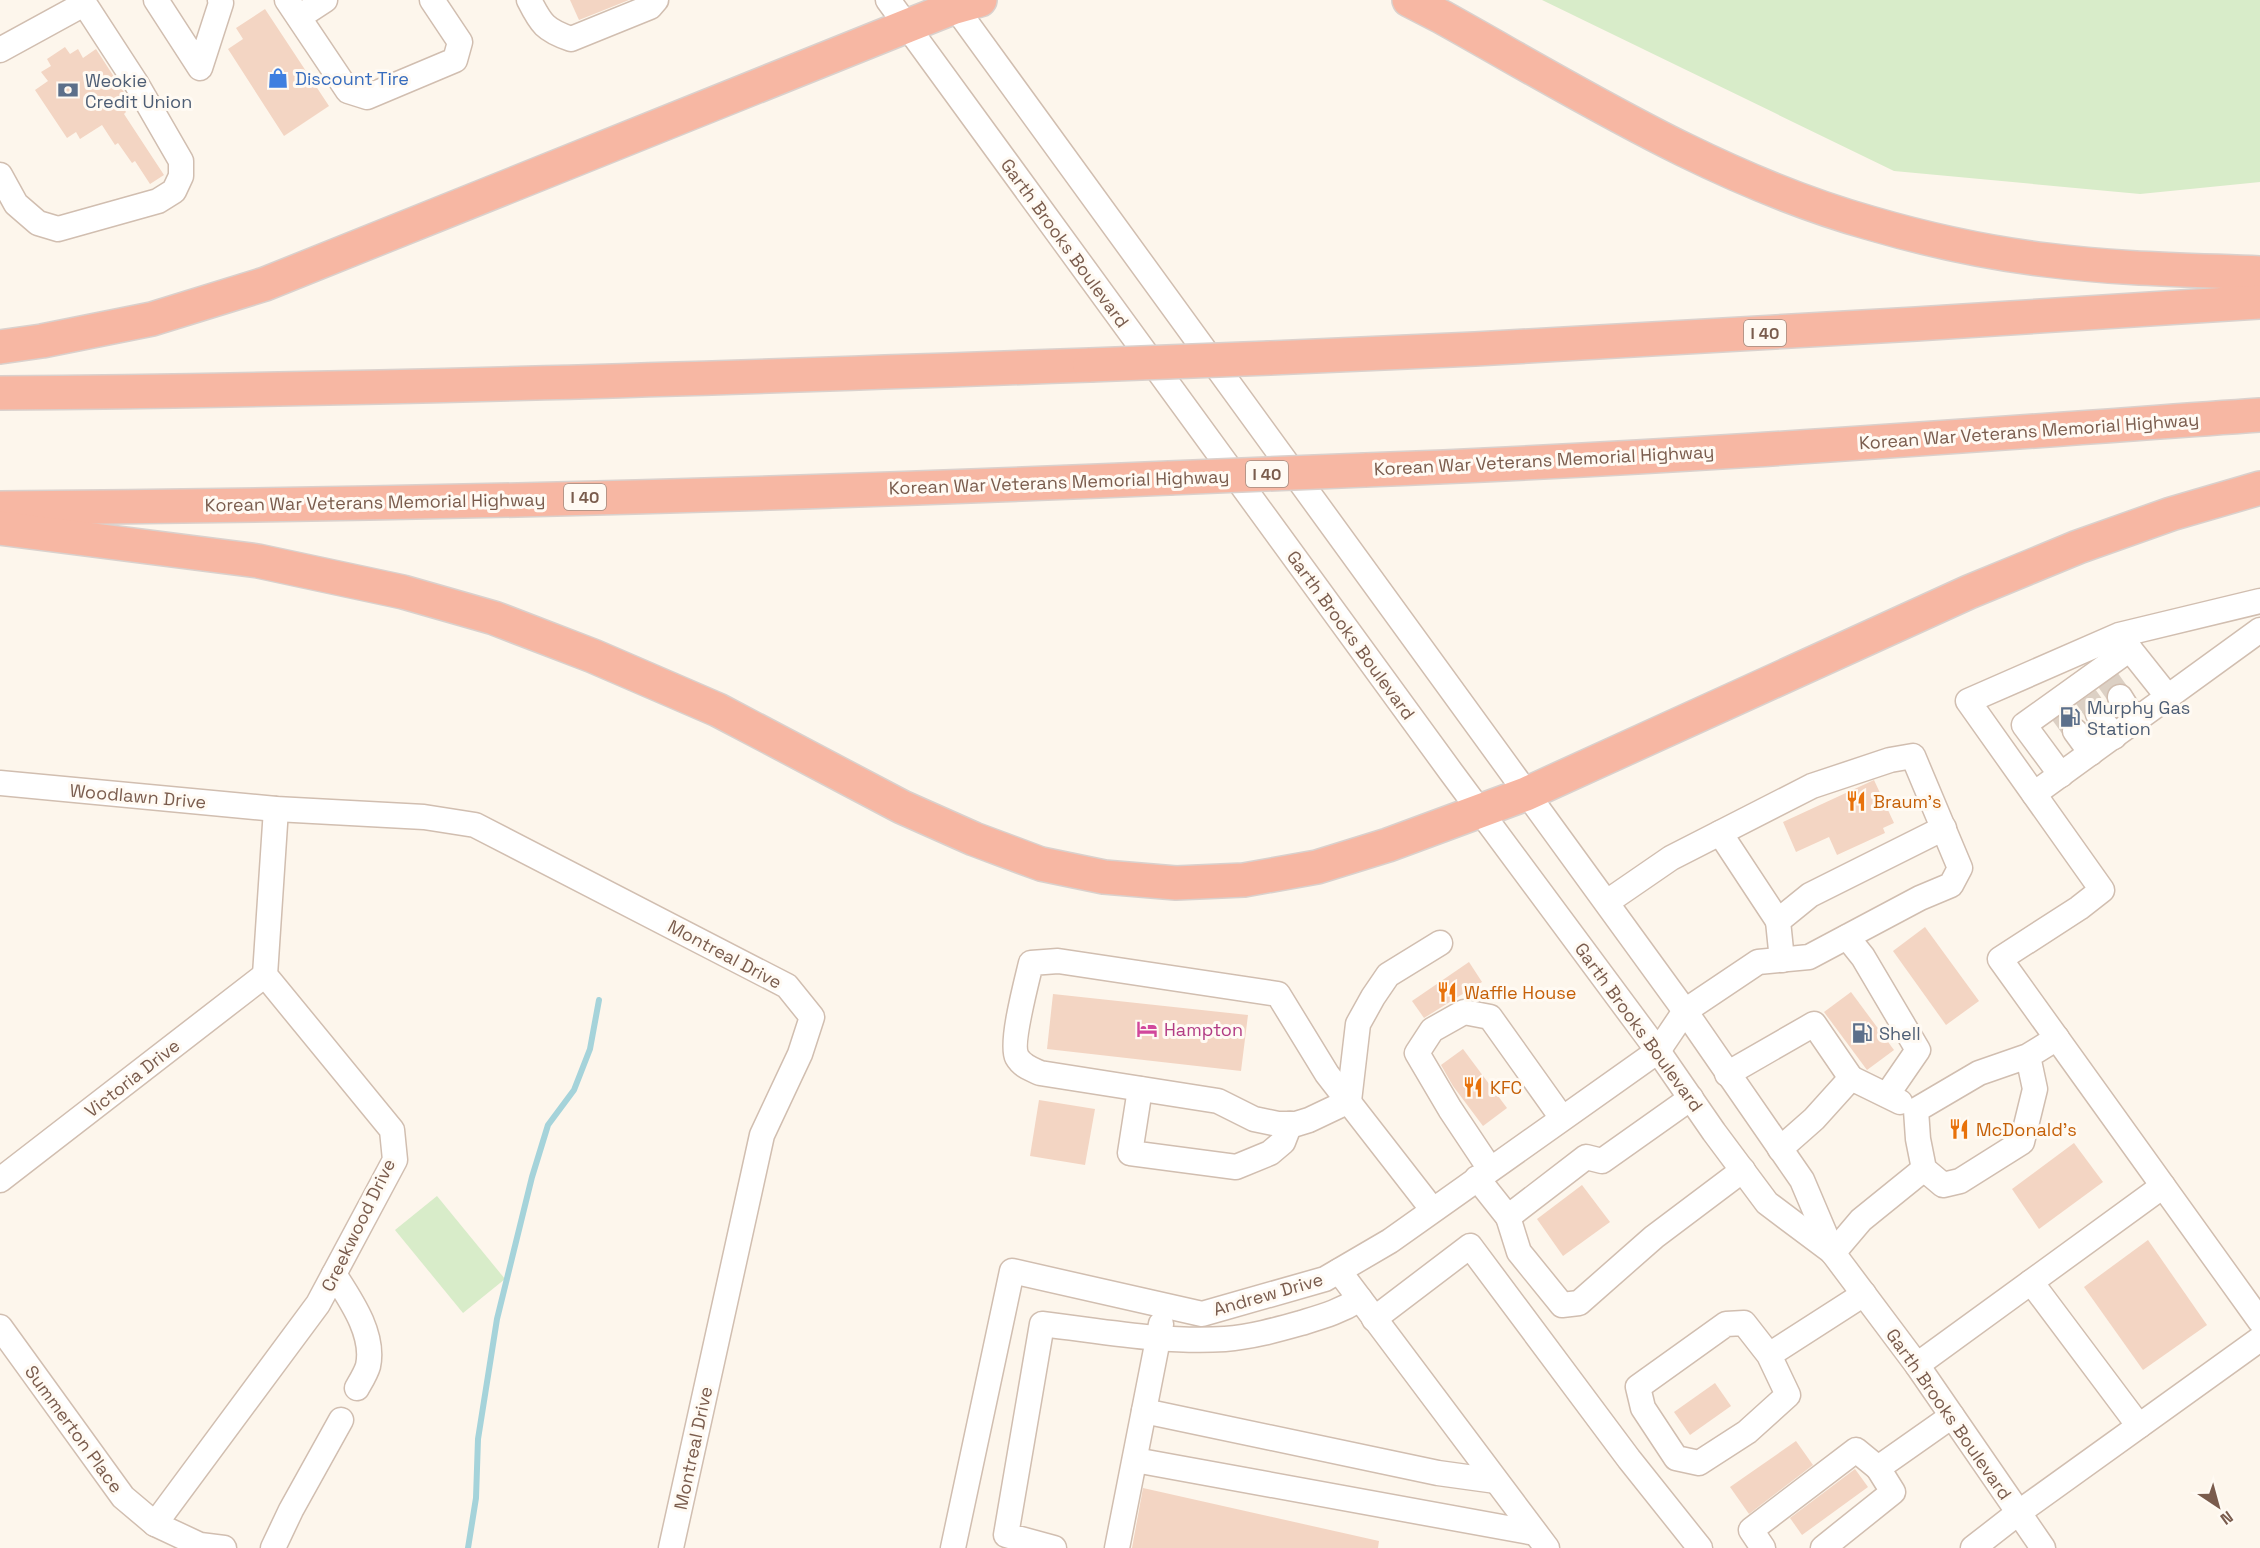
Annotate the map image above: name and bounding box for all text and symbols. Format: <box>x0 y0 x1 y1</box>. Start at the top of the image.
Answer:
shop icon: Discount Tire <box>266 66 290 90</box>
place label: Discount Tire <box>295 67 409 90</box>
place label: Weokie Credit Union <box>85 69 192 113</box>
bank icon: Weokie Credit Union <box>56 78 80 102</box>
street label: Garth Brooks Boulevard <box>996 154 1134 332</box>
road number: I 40 <box>1744 320 1786 346</box>
street label: Korean War Veterans Memorial Highway <box>1858 408 2200 454</box>
street label: Korean War Veterans Memorial Highway <box>1373 440 1715 480</box>
road number: I 40 <box>1246 461 1288 487</box>
street label: Korean War Veterans Memorial Highway <box>888 465 1230 499</box>
road number: I 40 <box>564 484 606 510</box>
street label: Korean War Veterans Memorial Highway <box>204 488 546 516</box>
street label: Garth Brooks Boulevard <box>1282 546 1420 724</box>
place label: Murphy Gas Station <box>2087 696 2190 740</box>
fuel station icon: Murphy Gas Station <box>2058 705 2082 729</box>
street label: Woodlawn Drive <box>69 779 207 813</box>
restaurant icon: Braum's <box>1844 789 1868 813</box>
place label: Braum's <box>1873 790 1941 813</box>
street label: Montreal Drive <box>664 914 786 994</box>
street label: Garth Brooks Boulevard <box>1570 938 1708 1116</box>
restaurant icon: Waffle House <box>1435 980 1459 1004</box>
place label: Waffle House <box>1464 981 1576 1004</box>
hotel icon: Hampton <box>1135 1017 1159 1041</box>
place label: Hampton <box>1164 1018 1243 1041</box>
fuel station icon: Shell <box>1850 1021 1874 1045</box>
place label: Shell <box>1879 1022 1921 1045</box>
street label: Victoria Drive <box>80 1034 184 1122</box>
restaurant icon: KFC <box>1461 1075 1485 1099</box>
place label: KFC <box>1490 1076 1522 1099</box>
restaurant icon: McDonald's <box>1947 1117 1971 1141</box>
place label: McDonald's <box>1976 1118 2077 1141</box>
street label: Creekwood Drive <box>316 1155 400 1295</box>
street label: Andrew Drive <box>1210 1267 1326 1321</box>
street label: Garth Brooks Boulevard <box>1881 1324 2017 1504</box>
street label: Summerton Place <box>20 1361 128 1497</box>
street label: Montreal Drive <box>669 1384 717 1512</box>
north arrow <box>2188 1476 2248 1536</box>
text: N <box>2216 1506 2237 1529</box>

